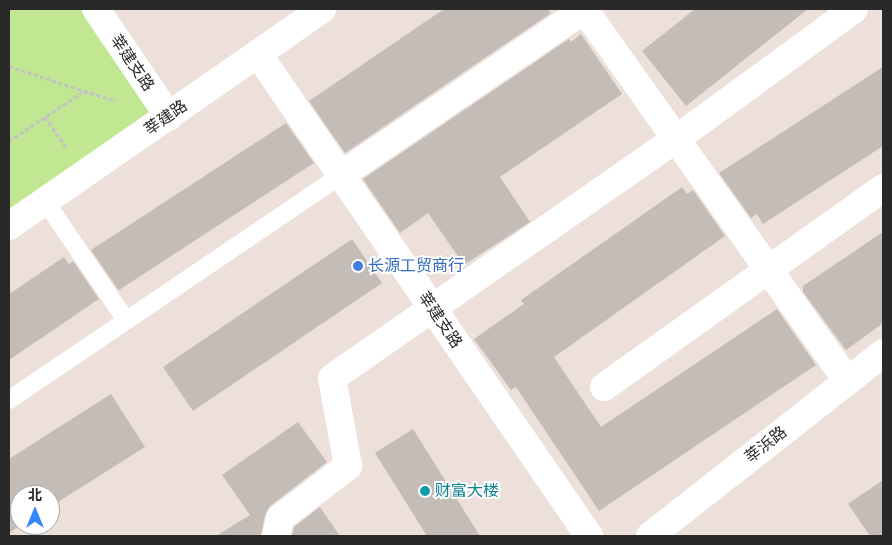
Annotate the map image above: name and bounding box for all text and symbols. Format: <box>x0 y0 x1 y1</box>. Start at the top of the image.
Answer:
street label: 莘建支路 <box>106 31 158 95</box>
street label: 莘建路 <box>141 96 191 140</box>
place label: 长源工贸商行 <box>368 256 464 276</box>
marker: 长源工贸商行 <box>352 260 364 272</box>
street label: 莘建支路 <box>414 288 466 352</box>
street label: 莘浜路 <box>741 423 791 467</box>
place label: 财富大楼 <box>435 481 499 501</box>
north arrow <box>10 485 60 535</box>
marker: 财富大楼 <box>419 485 431 497</box>
text: 北 <box>28 487 42 504</box>

